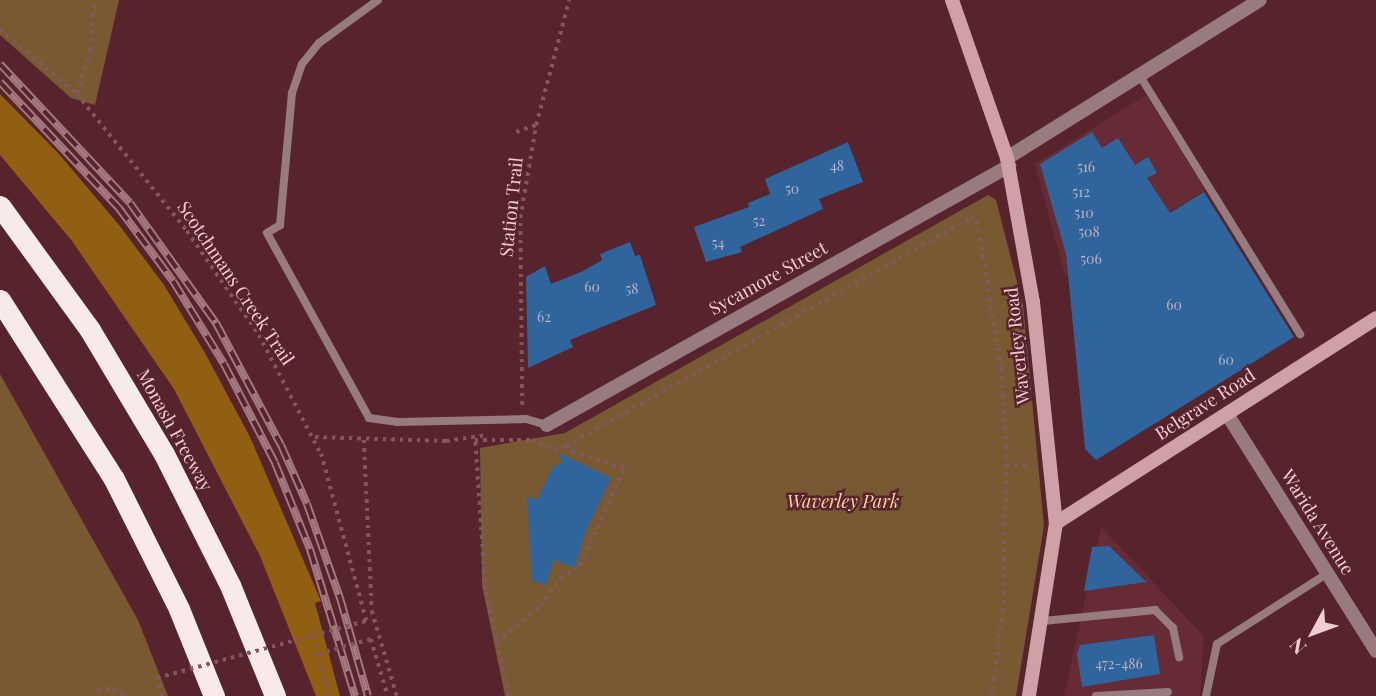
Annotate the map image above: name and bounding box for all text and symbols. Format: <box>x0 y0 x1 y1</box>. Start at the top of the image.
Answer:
street label: Station Trail <box>495 156 527 258</box>
house number: 48 <box>830 158 844 174</box>
house number: 516 <box>1077 159 1095 175</box>
house number: 50 <box>785 181 799 197</box>
house number: 512 <box>1072 184 1090 200</box>
street label: Scotchmans Creek Trail <box>173 197 299 369</box>
house number: 510 <box>1074 205 1094 221</box>
house number: 52 <box>753 213 765 229</box>
house number: 508 <box>1078 224 1100 240</box>
house number: 54 <box>712 235 724 251</box>
street label: Sycamore Street <box>705 237 831 319</box>
house number: 506 <box>1080 251 1102 267</box>
house number: 60 <box>584 279 600 295</box>
house number: 58 <box>625 281 639 297</box>
street label: Waverley Road <box>1000 286 1034 406</box>
house number: 60 <box>1166 297 1182 313</box>
house number: 62 <box>537 309 551 325</box>
house number: 60 <box>1218 352 1234 368</box>
street label: Belgrave Road <box>1151 364 1259 444</box>
street label: Monash Freeway <box>133 365 217 495</box>
street label: Warida Avenue <box>1277 465 1359 579</box>
park label: Waverley Park <box>787 490 899 512</box>
north arrow <box>1278 598 1348 668</box>
text: N <box>1283 633 1311 660</box>
house number: 472-486 <box>1095 656 1143 672</box>

